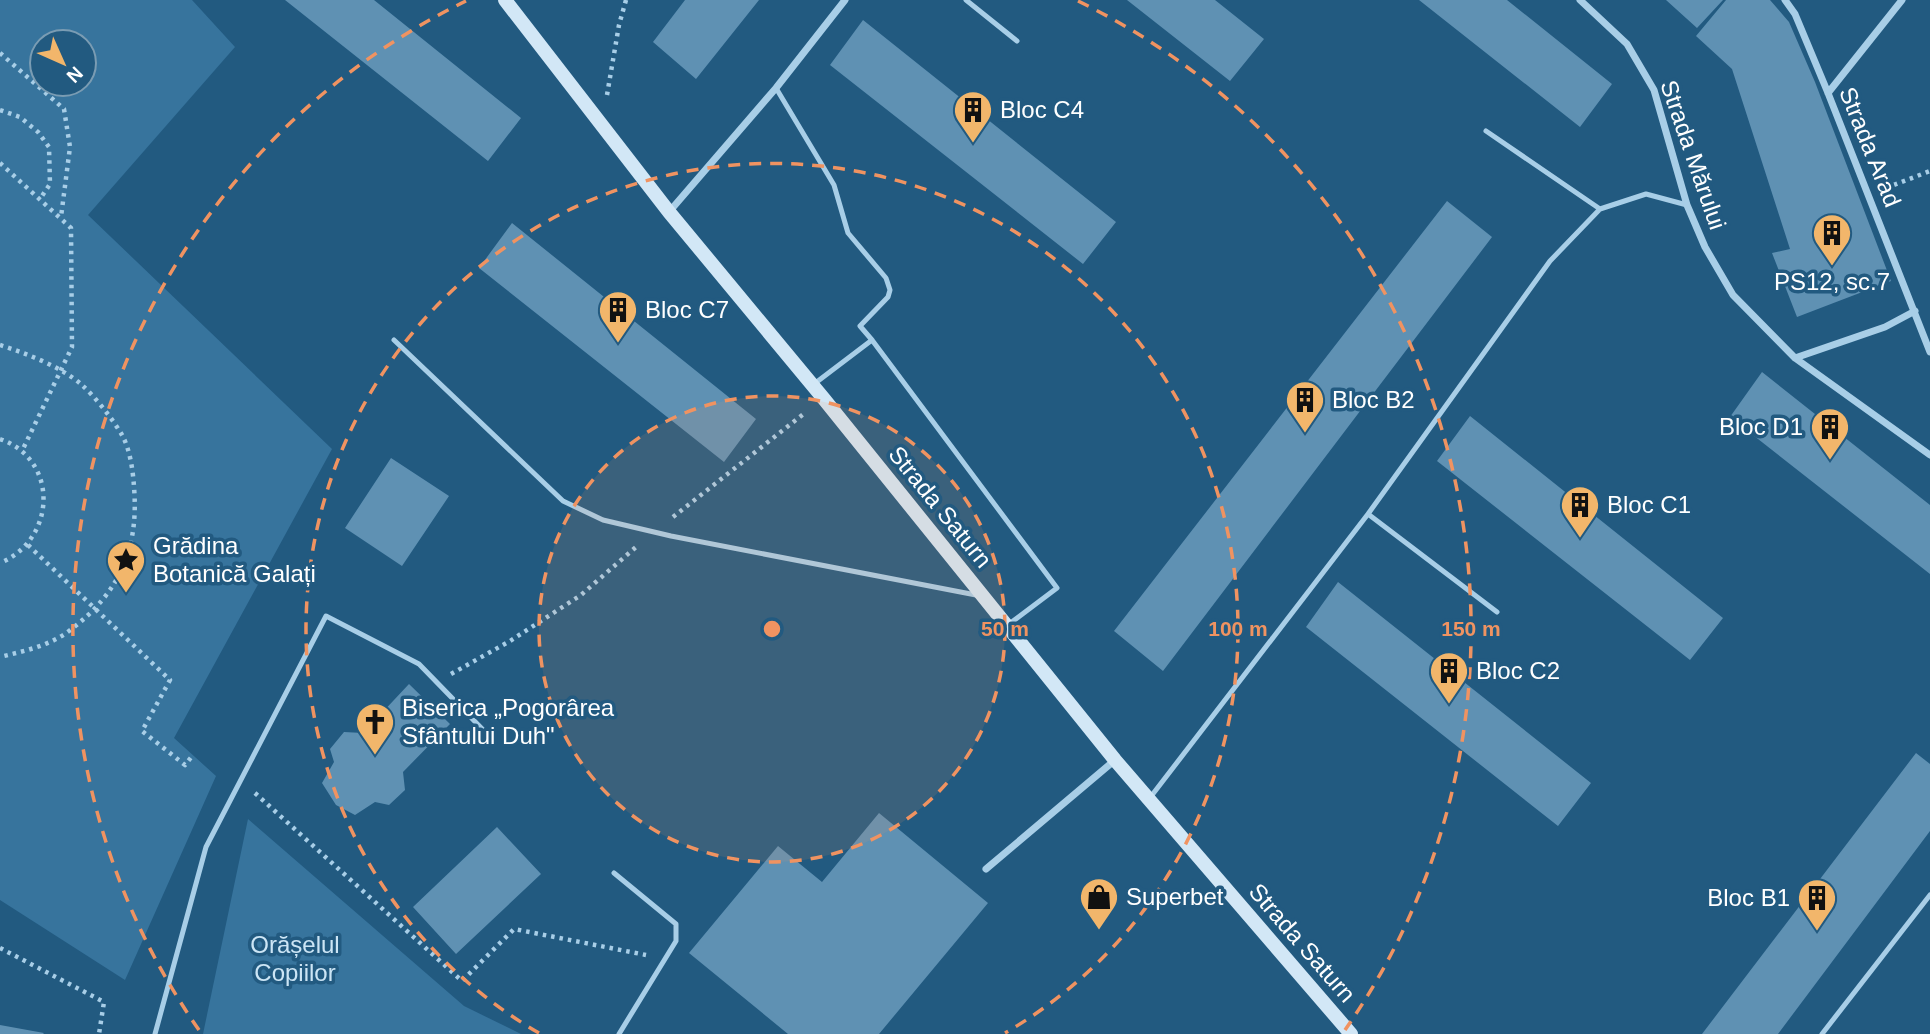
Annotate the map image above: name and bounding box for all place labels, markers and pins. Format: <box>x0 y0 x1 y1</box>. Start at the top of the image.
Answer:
building icon: Bloc C4 <box>952 89 994 144</box>
place label: Bloc C4 <box>1000 96 1084 123</box>
building icon: PS12, sc.7 <box>1811 212 1853 267</box>
place label: PS12, sc.7 <box>1774 268 1890 295</box>
building icon: Bloc C7 <box>597 289 639 344</box>
place label: Bloc C7 <box>645 296 729 323</box>
building icon: Bloc B2 <box>1284 379 1326 434</box>
place label: Bloc B2 <box>1332 386 1415 413</box>
building icon: Bloc D1 <box>1809 406 1851 461</box>
place label: Bloc D1 <box>1719 413 1803 440</box>
building icon: Bloc C1 <box>1559 484 1601 539</box>
place label: Bloc C1 <box>1607 491 1691 518</box>
place label: Grădina Botanică Galați <box>153 532 316 587</box>
place icon: Grădina Botanică Galați <box>105 539 147 594</box>
centre of rings <box>760 617 784 641</box>
building icon: Bloc C2 <box>1428 650 1470 705</box>
place label: Bloc C2 <box>1476 657 1560 684</box>
place label: Biserica „Pogorârea Sfântului Duh" <box>402 694 615 749</box>
church icon: Biserica „Pogorârea Sfântului Duh" <box>354 701 396 756</box>
shop icon: Superbet <box>1078 876 1120 931</box>
building icon: Bloc B1 <box>1796 877 1838 932</box>
place label: Superbet <box>1126 883 1224 910</box>
place label: Bloc B1 <box>1707 884 1790 911</box>

